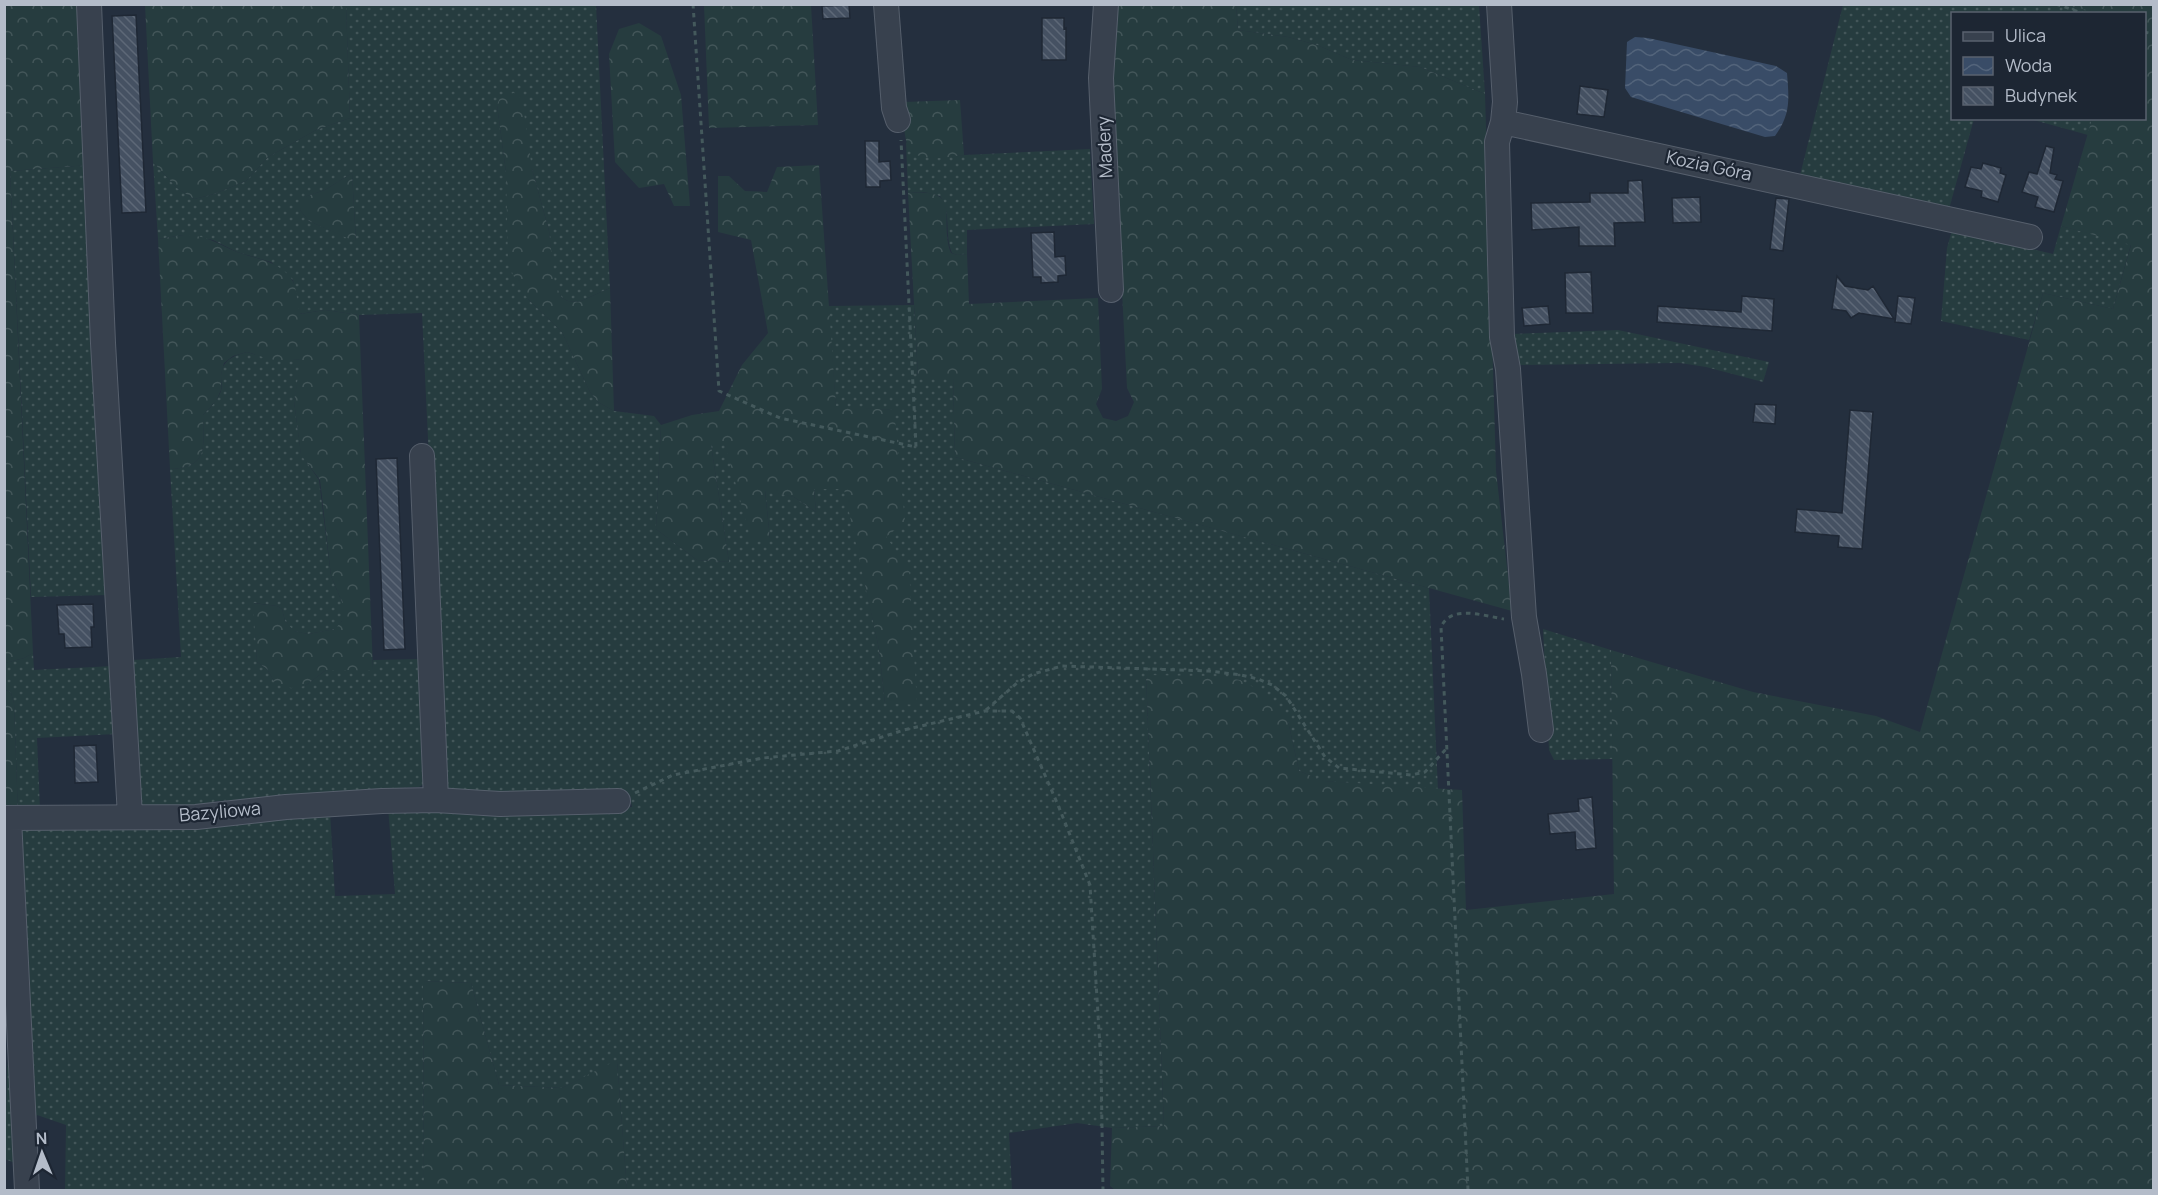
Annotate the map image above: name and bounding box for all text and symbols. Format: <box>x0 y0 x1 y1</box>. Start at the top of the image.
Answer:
legend <box>1951 12 2146 120</box>
text: Ulica <box>2005 23 2046 47</box>
text: Woda <box>2005 53 2052 77</box>
text: Budynek <box>2005 83 2078 107</box>
street label: Madery <box>1090 115 1118 179</box>
street label: Kozia Góra <box>1664 144 1754 186</box>
street label: Bazyliowa <box>178 795 262 827</box>
north arrow <box>12 1123 72 1183</box>
text: N <box>35 1127 48 1149</box>

